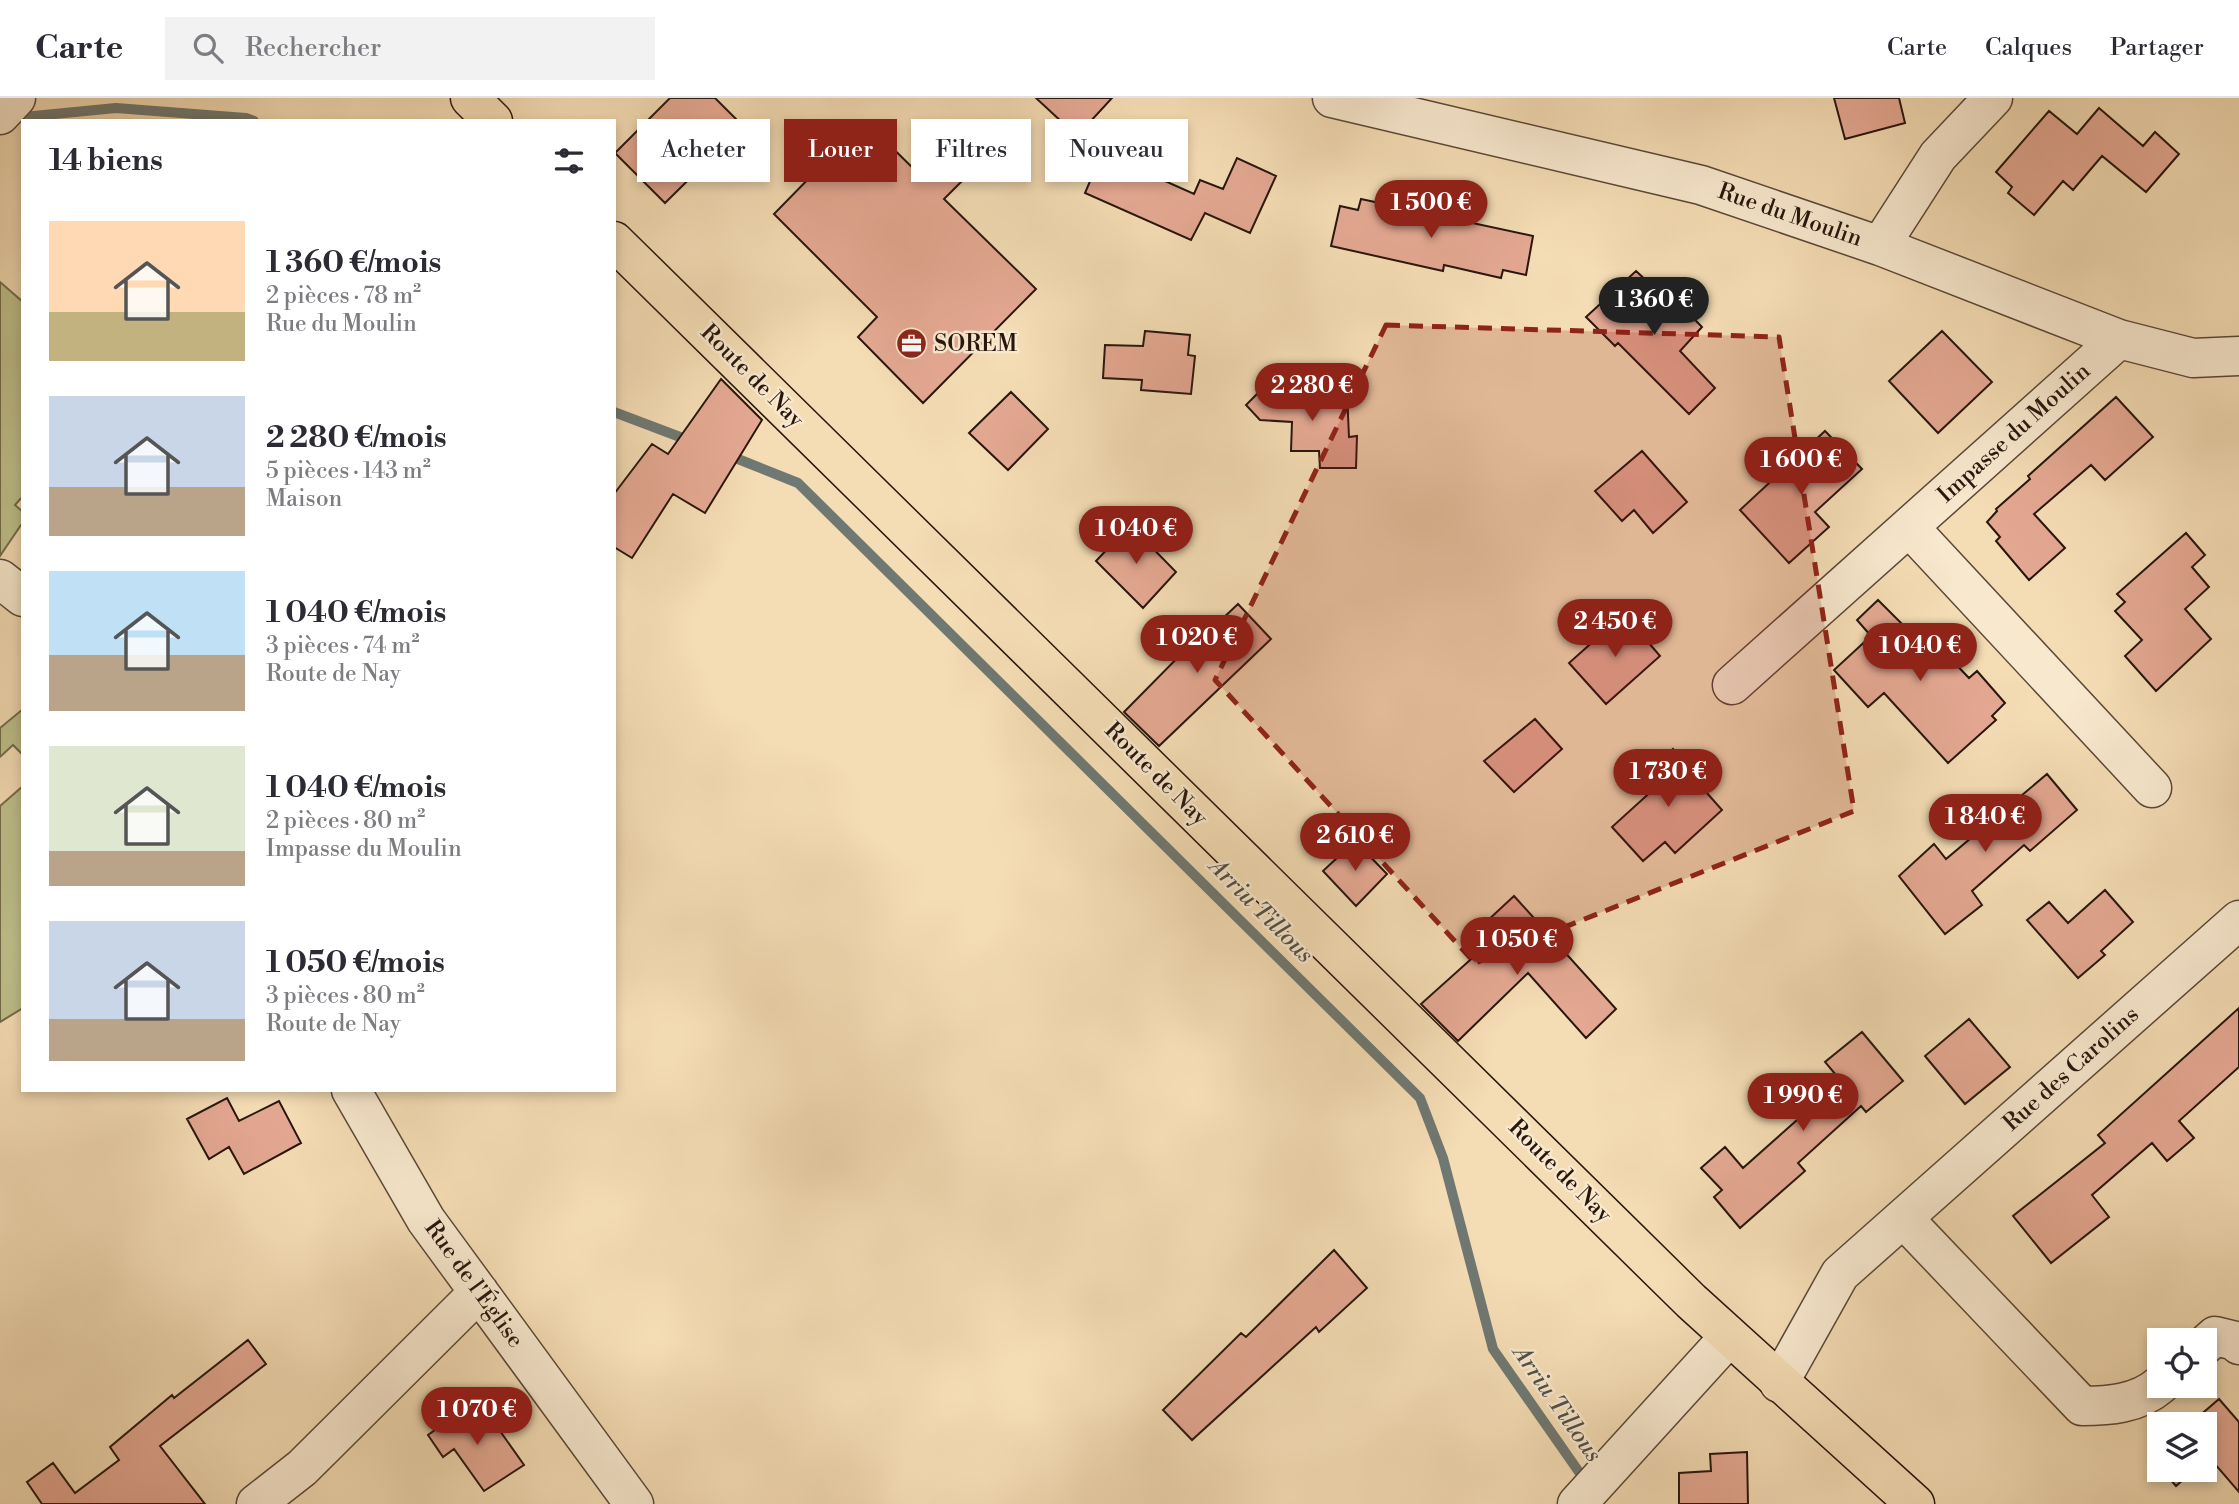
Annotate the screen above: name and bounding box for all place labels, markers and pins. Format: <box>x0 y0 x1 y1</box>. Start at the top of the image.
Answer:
pin: 1 500 € <box>1366 180 1496 240</box>
pin: 1 360 € <box>1589 278 1719 337</box>
office icon: SOREM <box>894 327 928 361</box>
place label: SOREM <box>934 330 1018 358</box>
pin: 2 280 € <box>1247 364 1377 423</box>
pin: 1 600 € <box>1736 438 1866 497</box>
pin: 1 040 € <box>1071 506 1201 566</box>
pin: 2 450 € <box>1550 600 1680 659</box>
pin: 1 020 € <box>1132 616 1262 675</box>
pin: 1 040 € <box>1855 624 1985 683</box>
pin: 1 730 € <box>1603 750 1733 809</box>
pin: 1 840 € <box>1920 794 2050 854</box>
pin: 2 610 € <box>1290 814 1420 873</box>
pin: 1 050 € <box>1452 918 1582 977</box>
pin: 1 990 € <box>1738 1074 1868 1133</box>
pin: 1 070 € <box>412 1388 542 1447</box>

